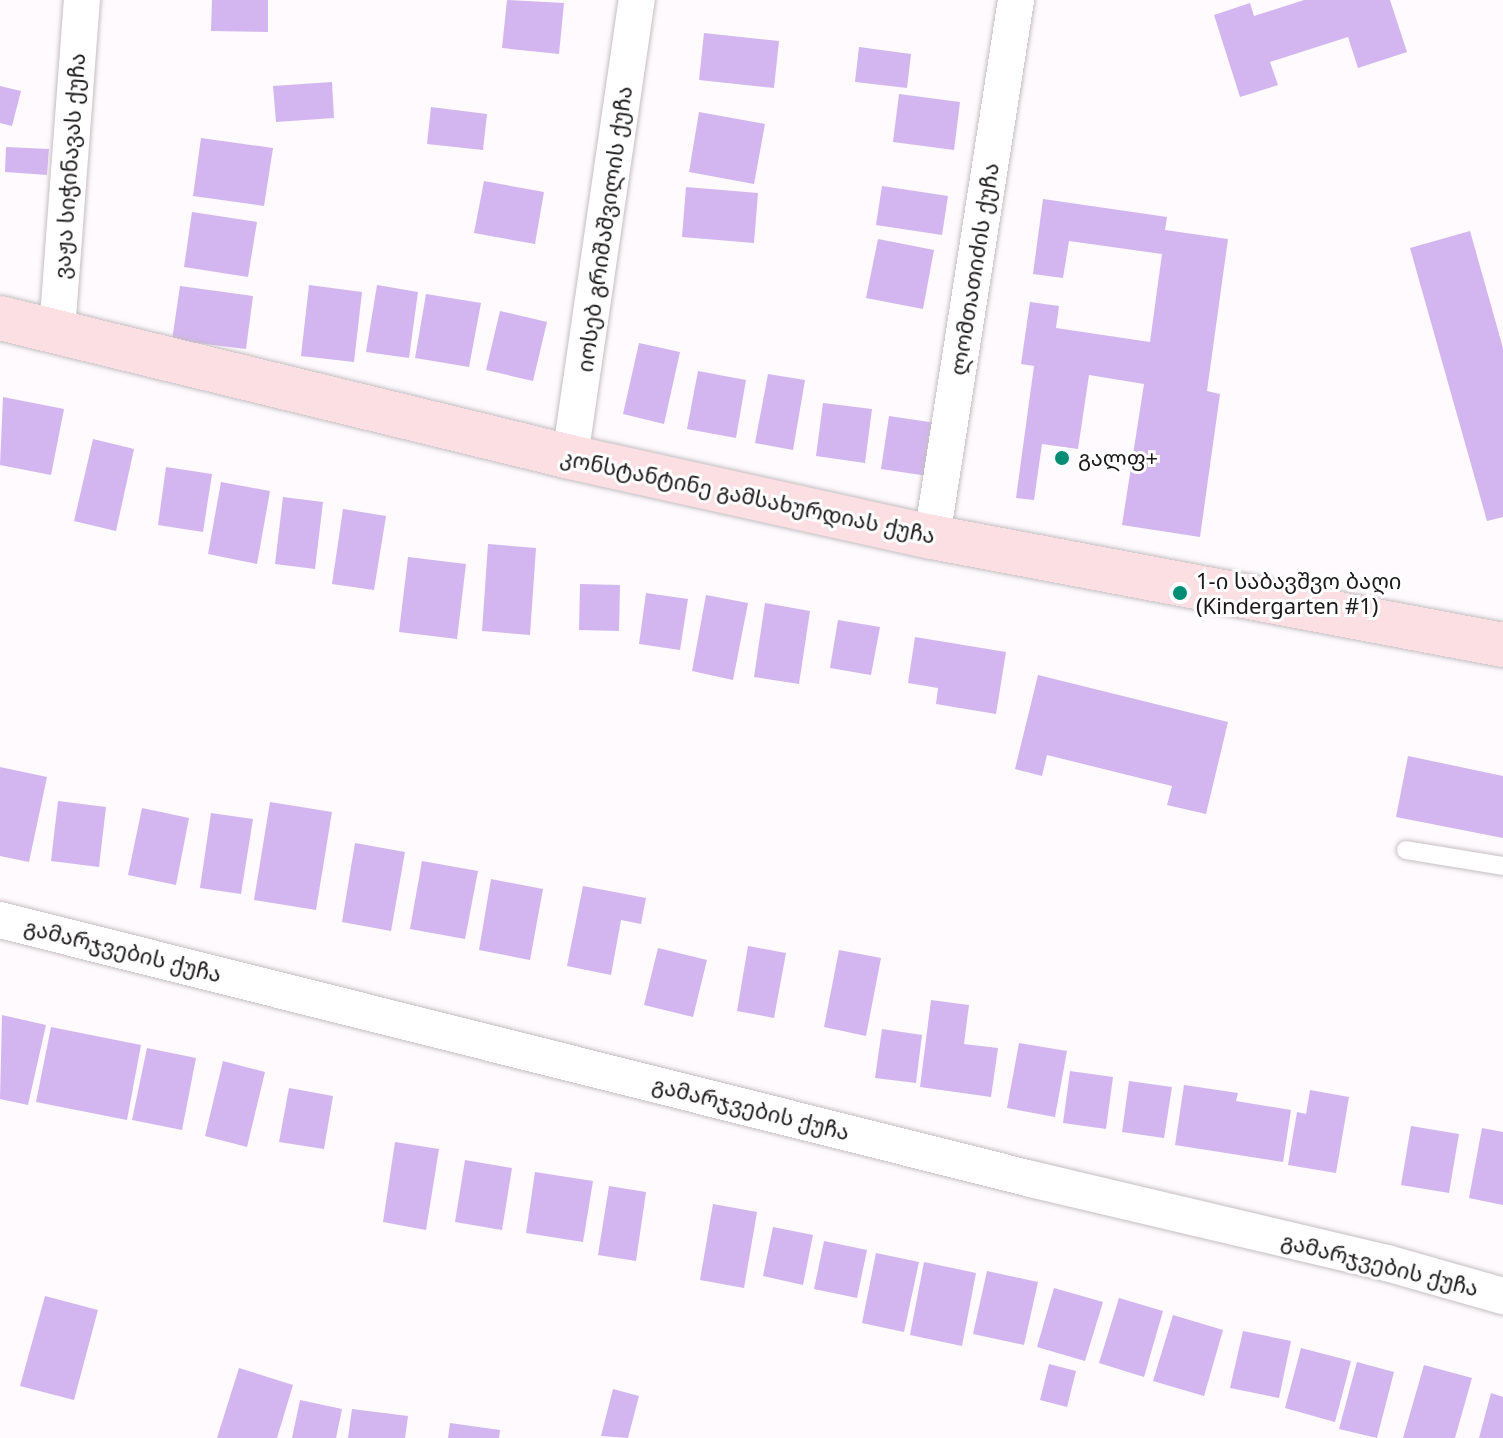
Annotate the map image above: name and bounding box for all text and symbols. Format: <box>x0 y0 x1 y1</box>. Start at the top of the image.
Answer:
street label: ვაჟა სიჭინავას ქუჩა <box>48 52 90 280</box>
street label: იოსებ გრიშაშვილის ქუჩა <box>571 84 637 374</box>
street label: ლომთათიძის ქუჩა <box>944 161 1004 377</box>
street label: კონსტანტინე გამსახურდიას ქუჩა <box>558 443 938 549</box>
place label: გალფ+ <box>1078 445 1158 471</box>
marker: გალფ+ <box>1053 449 1071 467</box>
place label: 1-ი საბავშვო ბაღი (Kindergarten #1) <box>1196 567 1402 618</box>
marker: 1-ი საბავშვო ბაღი (Kindergarten #1) <box>1171 584 1189 602</box>
street label: გამარჯვების ქუჩა <box>22 913 224 987</box>
street label: გამარჯვების ქუჩა <box>650 1071 852 1145</box>
street label: გამარჯვების ქუჩა <box>1279 1227 1481 1301</box>

